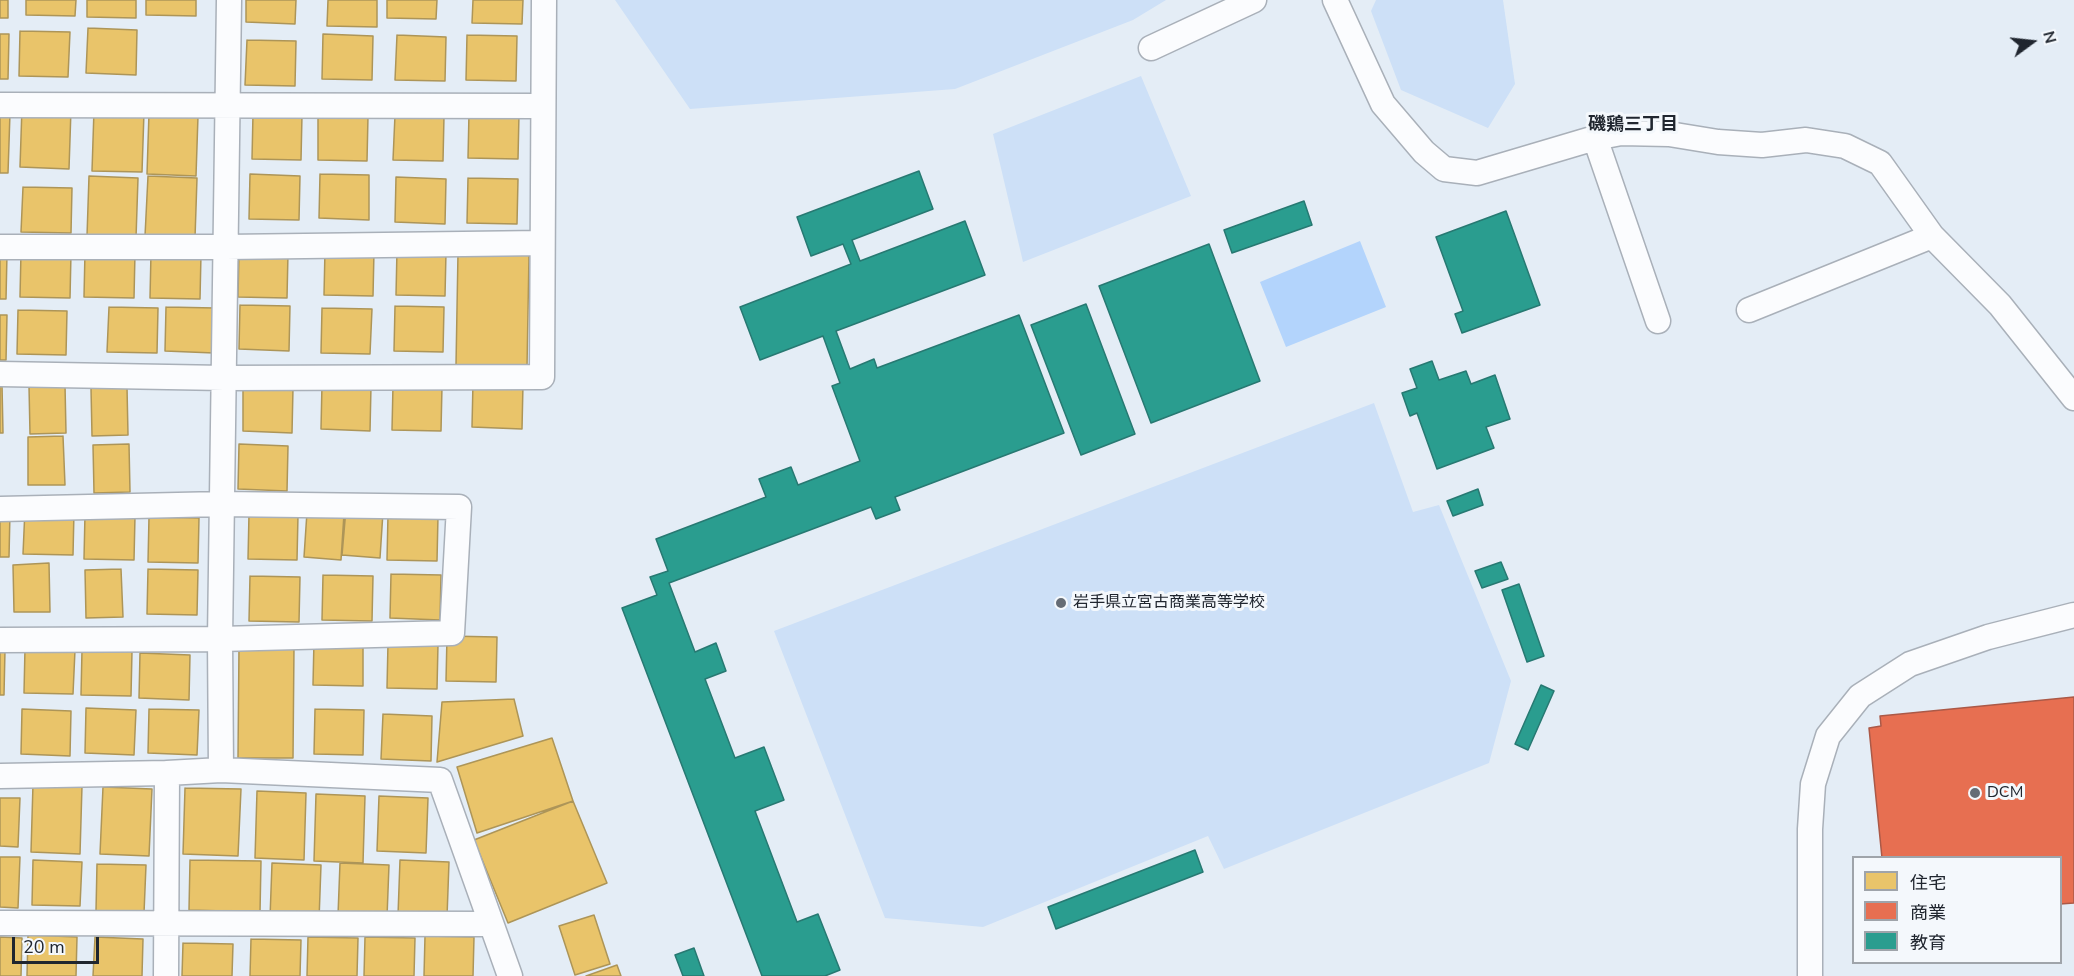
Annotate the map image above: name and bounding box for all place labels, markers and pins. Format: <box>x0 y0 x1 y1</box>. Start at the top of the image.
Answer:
place label: 岩手県立宮古商業高等学校 <box>1073 593 1265 613</box>
marker: 岩手県立宮古商業高等学校 <box>1054 596 1068 610</box>
place label: DCM <box>1987 783 2023 803</box>
marker: DCM <box>1968 786 1982 800</box>

